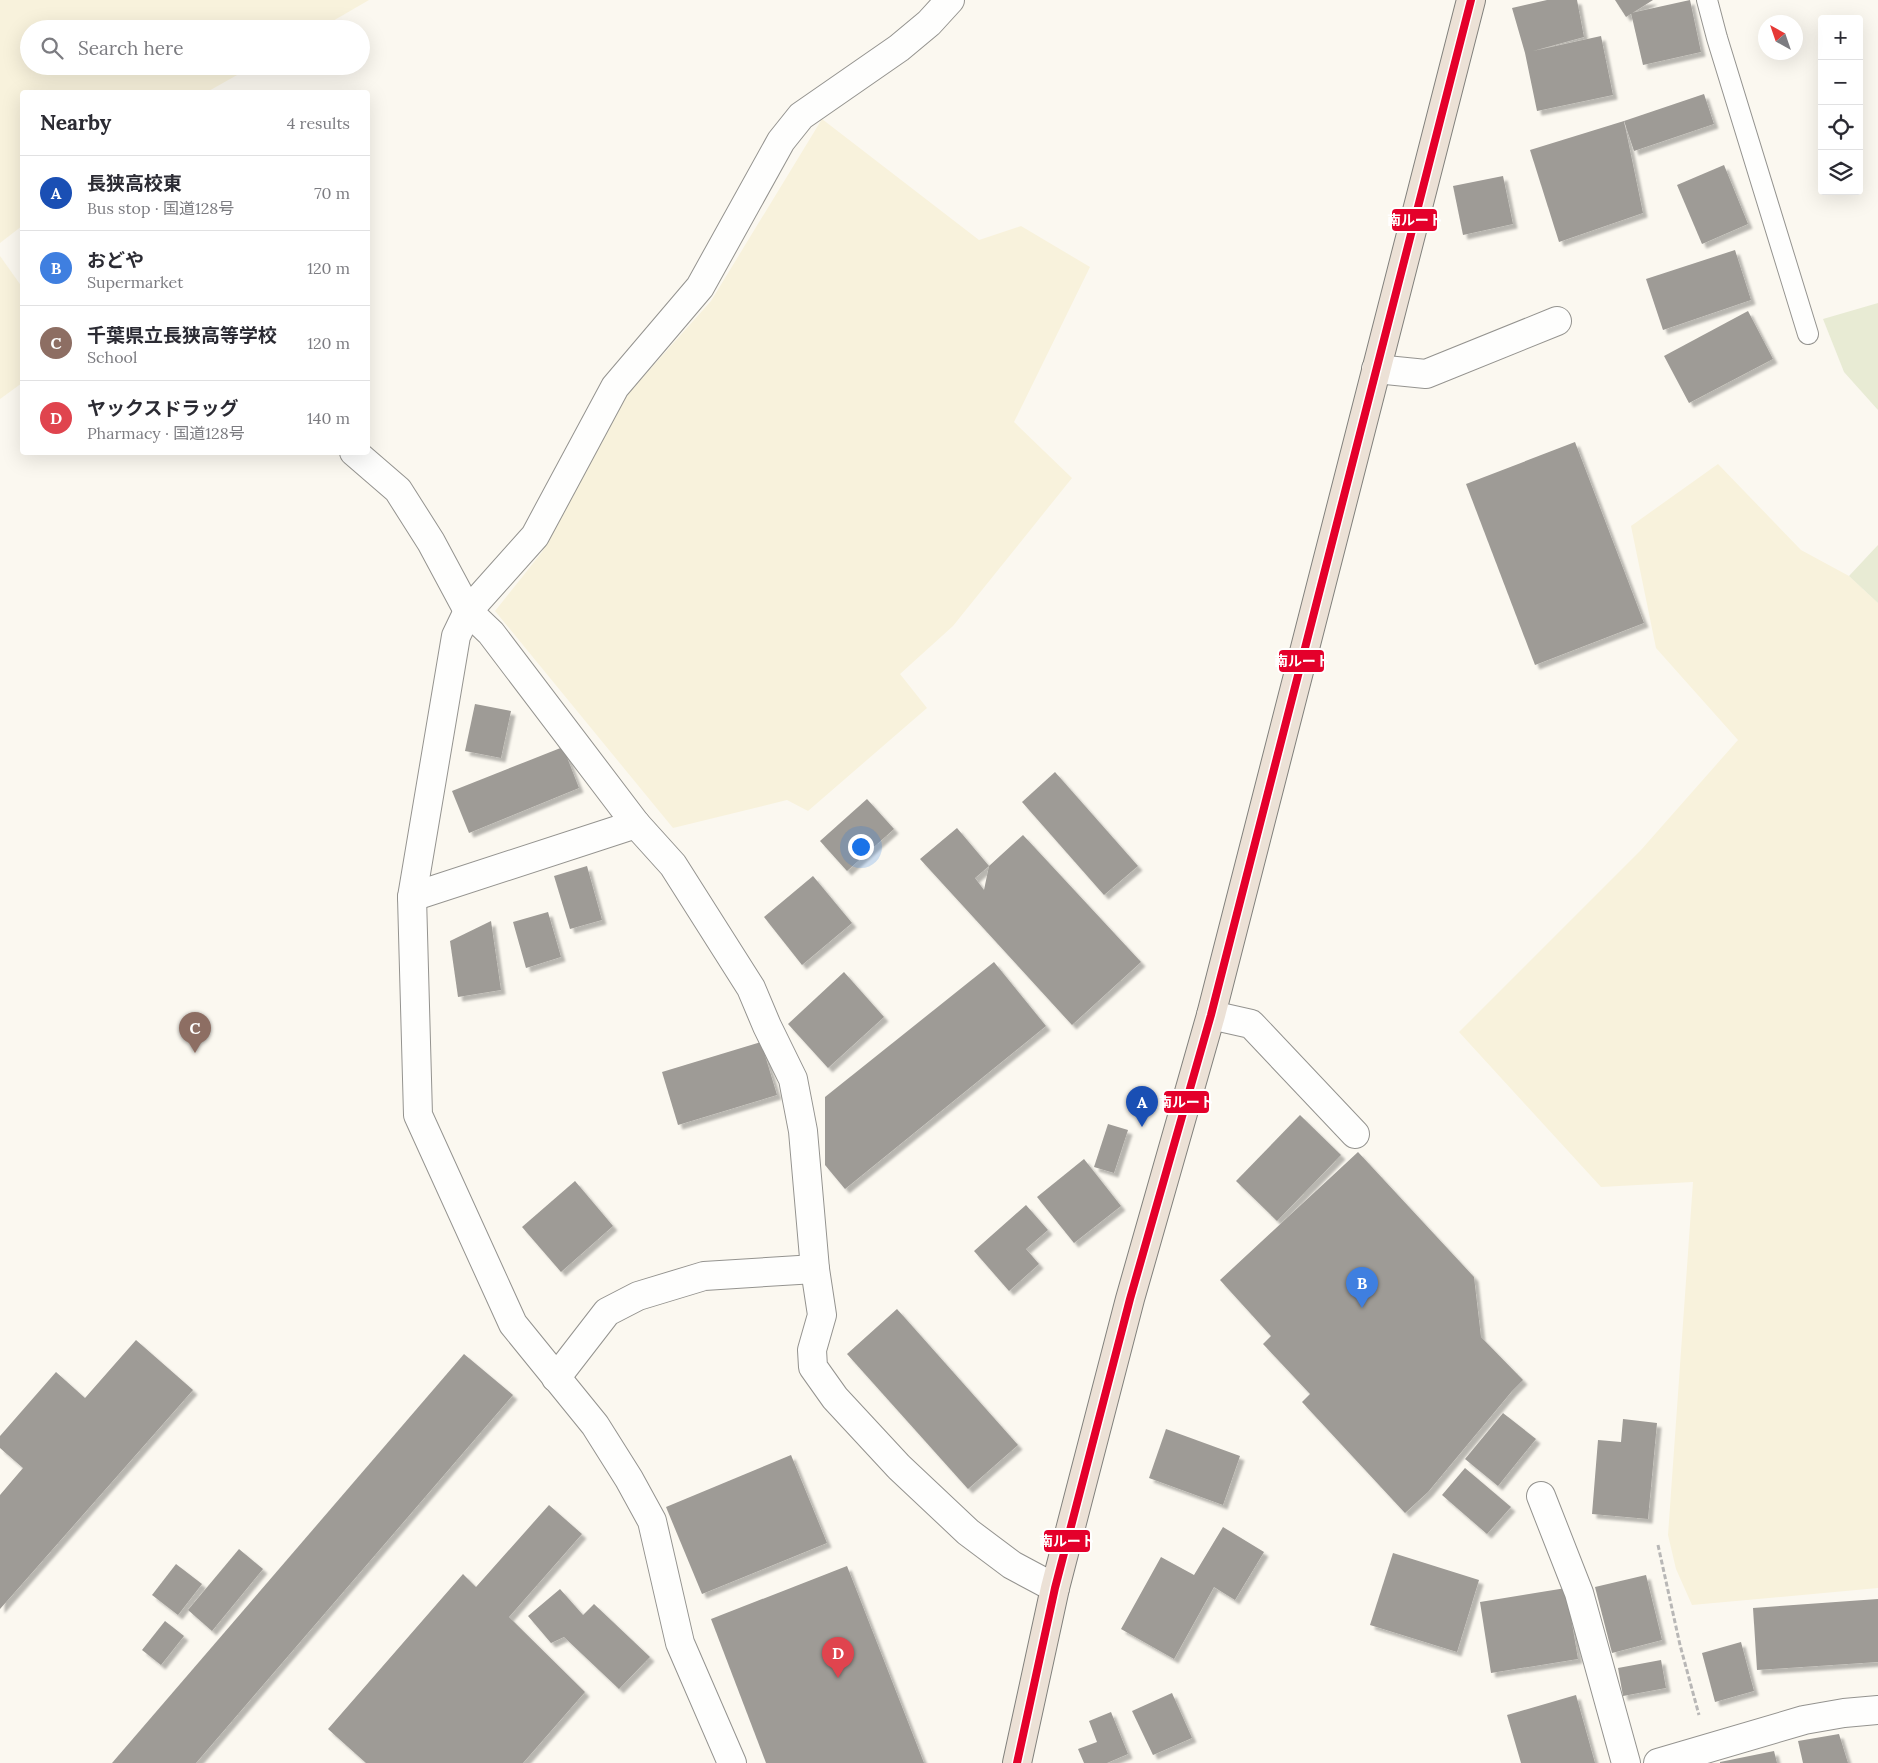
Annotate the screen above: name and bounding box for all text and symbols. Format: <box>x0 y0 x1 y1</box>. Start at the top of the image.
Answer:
north arrow <box>1758 15 1803 60</box>
map controls <box>1818 15 1863 195</box>
button: + <box>1818 15 1863 60</box>
search box <box>20 20 370 75</box>
icon: search <box>38 34 66 62</box>
text: Search here <box>78 36 184 60</box>
button: − <box>1818 60 1863 105</box>
button: locate <box>1818 105 1863 150</box>
text: Nearby <box>40 109 111 136</box>
text: 4 results <box>287 113 350 133</box>
button: layers <box>1818 150 1863 195</box>
text: 長狭高校東 <box>87 171 182 195</box>
text: A <box>51 183 61 203</box>
text: 70 m <box>314 183 350 203</box>
text: Bus stop · 国道128号 <box>87 198 234 218</box>
line badge: 南ルート <box>1391 208 1438 232</box>
text: 南ルート <box>1387 211 1443 229</box>
text: おどや <box>87 248 144 272</box>
text: B <box>51 258 61 278</box>
text: 120 m <box>307 258 350 278</box>
text: Supermarket <box>87 272 183 292</box>
text: 千葉県立長狭高等学校 <box>87 323 277 347</box>
text: C <box>50 333 62 353</box>
text: 120 m <box>307 333 350 353</box>
text: School <box>87 347 137 367</box>
text: ヤックスドラッグ <box>87 396 238 420</box>
text: D <box>50 408 62 428</box>
text: 140 m <box>307 408 350 428</box>
text: Pharmacy · 国道128号 <box>87 423 245 443</box>
line badge: 南ルート <box>1278 649 1325 673</box>
text: 南ルート <box>1274 652 1330 670</box>
your location <box>848 834 874 860</box>
pin: C <box>179 1012 211 1053</box>
pin: A <box>1126 1086 1158 1127</box>
line badge: 南ルート <box>1163 1090 1210 1114</box>
text: 南ルート <box>1158 1093 1214 1111</box>
pin: B <box>1346 1267 1378 1308</box>
line badge: 南ルート <box>1043 1529 1091 1553</box>
text: 南ルート <box>1039 1532 1095 1550</box>
pin: D <box>822 1637 854 1678</box>

